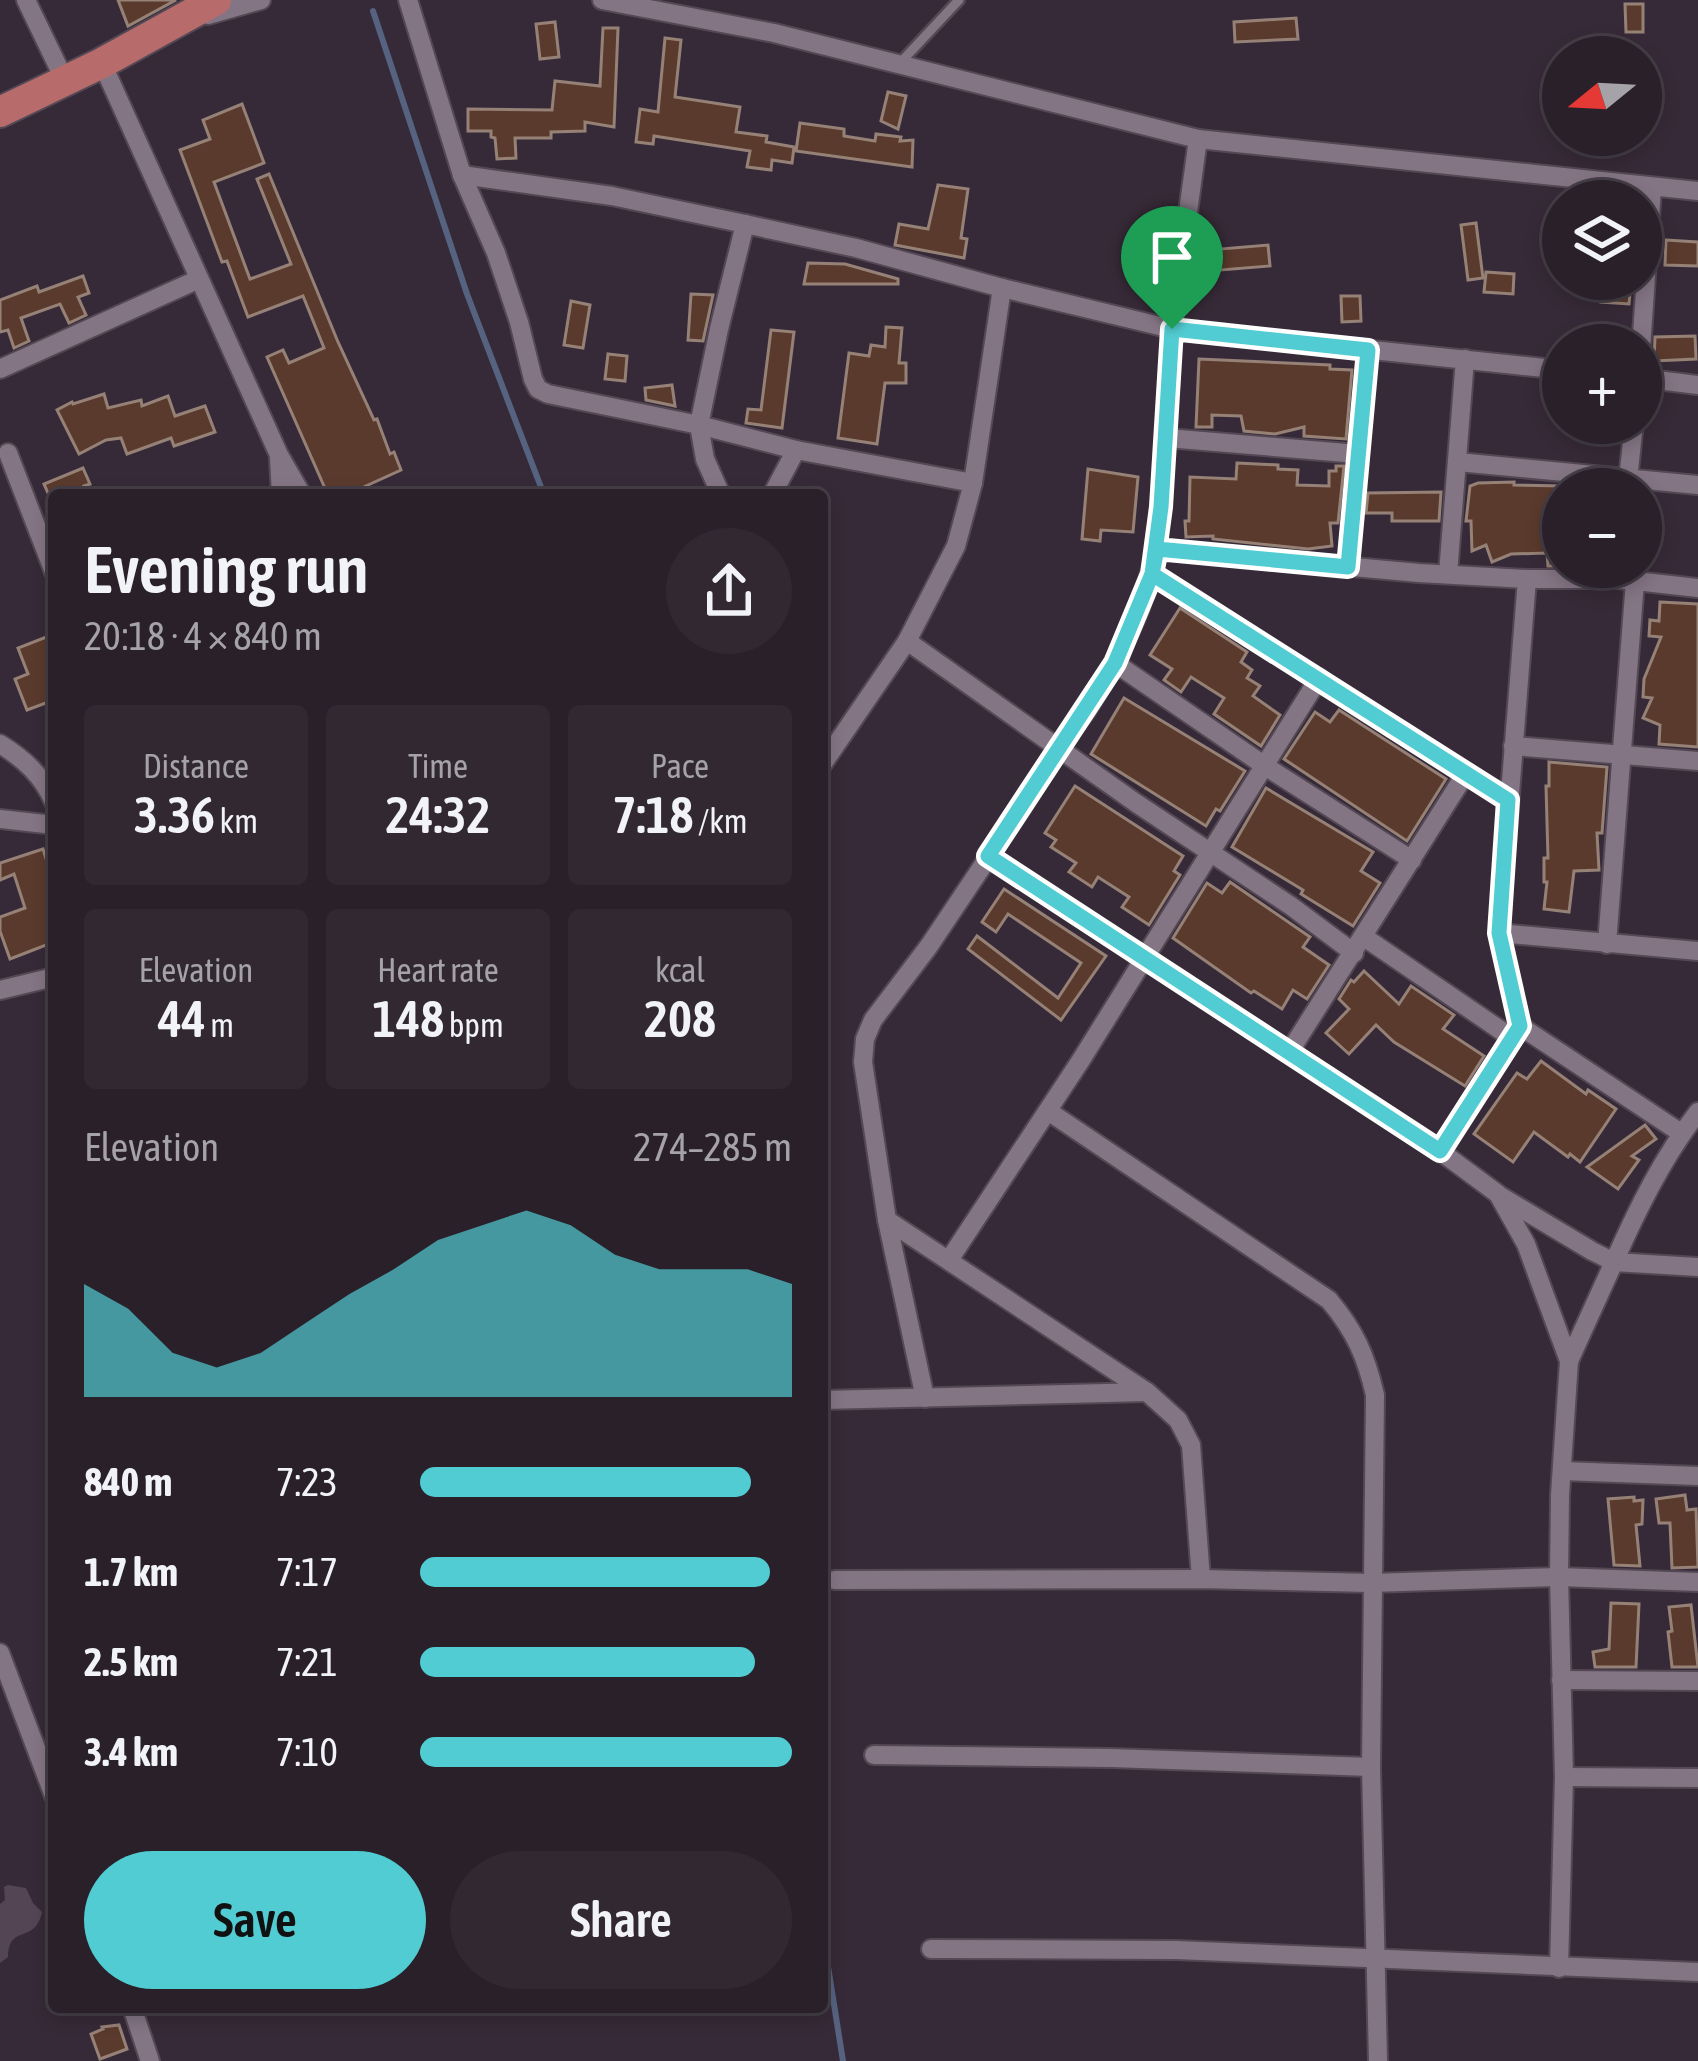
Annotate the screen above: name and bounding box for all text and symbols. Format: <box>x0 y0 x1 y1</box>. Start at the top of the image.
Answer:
north arrow <box>1542 36 1662 156</box>
map controls <box>1542 36 1662 588</box>
button: layers <box>1542 180 1662 300</box>
pin <box>1121 206 1223 329</box>
icon: arrive <box>1139 224 1205 290</box>
button: + <box>1542 324 1662 444</box>
button: − <box>1542 468 1662 588</box>
button: share <box>666 528 792 654</box>
text: Evening run <box>84 531 369 607</box>
text: 20:18 · 4 × 840 m <box>84 614 322 658</box>
text: Distance <box>143 747 249 785</box>
text: Time <box>408 747 468 785</box>
text: Pace <box>651 747 709 785</box>
text: 3.36 <box>134 785 215 844</box>
text: 24:32 <box>386 785 490 844</box>
text: 7:18 <box>613 785 694 844</box>
text: km <box>215 802 258 840</box>
text: /km <box>694 802 747 840</box>
text: Elevation <box>139 951 253 989</box>
text: Heart rate <box>377 951 499 989</box>
text: kcal <box>655 951 705 989</box>
text: 44 <box>158 989 206 1048</box>
text: 148 <box>372 989 444 1048</box>
text: 208 <box>644 989 716 1048</box>
text: m <box>206 1006 234 1044</box>
text: bpm <box>444 1006 504 1044</box>
text: Elevation <box>84 1125 219 1169</box>
text: 274–285 m <box>633 1125 792 1169</box>
text: 840 m <box>84 1460 172 1504</box>
text: 7:23 <box>276 1460 338 1504</box>
text: 1.7 km <box>84 1550 178 1594</box>
text: 7:17 <box>276 1550 338 1594</box>
text: 2.5 km <box>84 1640 178 1684</box>
text: 7:21 <box>276 1640 338 1684</box>
text: 3.4 km <box>84 1730 178 1774</box>
text: 7:10 <box>276 1730 338 1774</box>
button: Save <box>84 1851 426 1989</box>
button: Share <box>450 1851 792 1989</box>

